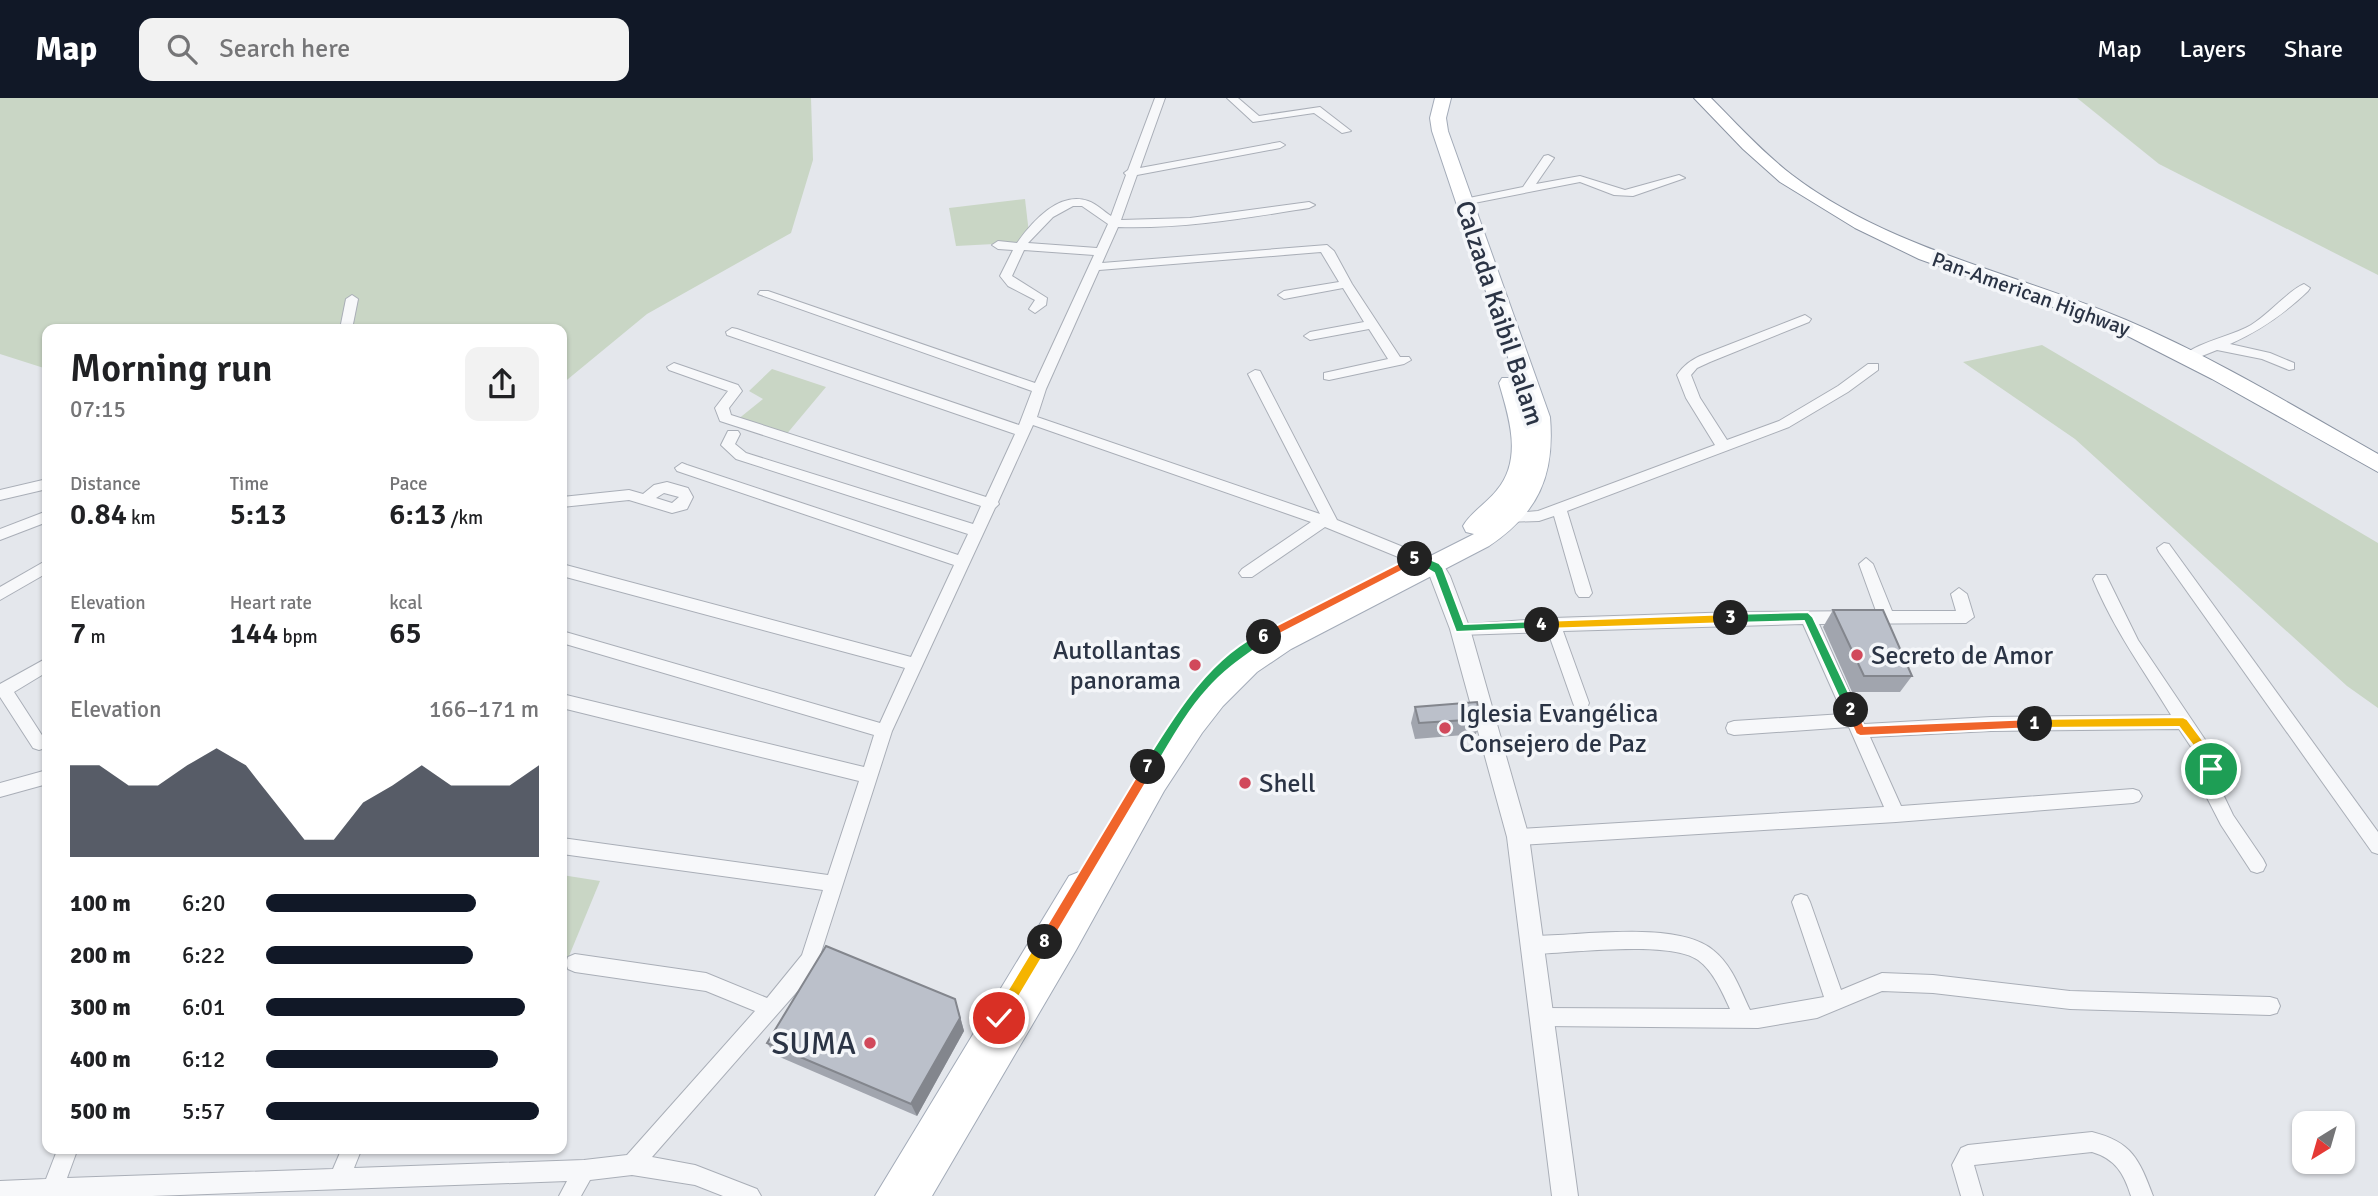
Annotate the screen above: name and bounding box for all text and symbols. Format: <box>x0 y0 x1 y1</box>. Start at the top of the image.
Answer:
search box <box>139 18 629 81</box>
text: Map <box>35 29 97 70</box>
icon: search <box>163 30 201 68</box>
text: Search here <box>219 33 350 65</box>
text: Map <box>2097 34 2142 64</box>
text: Layers <box>2180 34 2246 64</box>
text: Share <box>2284 34 2343 64</box>
street label: Calzada Kaibil Balam <box>1448 197 1551 430</box>
street label: Pan-American Highway <box>1929 246 2134 342</box>
text: Morning run <box>70 345 273 392</box>
button: share <box>465 347 539 421</box>
text: 07:15 <box>70 395 126 424</box>
text: Distance <box>70 472 141 496</box>
text: Time <box>230 472 269 496</box>
text: Pace <box>389 472 428 496</box>
text: 0.84 <box>70 496 127 533</box>
text: 5:13 <box>230 496 287 533</box>
text: 6:13 <box>389 496 446 533</box>
text: km <box>127 506 156 530</box>
text: /km <box>446 506 483 530</box>
pin: 5 <box>1398 542 1432 576</box>
text: 5 <box>1409 546 1420 570</box>
text: Elevation <box>70 591 146 615</box>
text: Heart rate <box>230 591 312 615</box>
text: kcal <box>389 591 423 615</box>
pin: 3 <box>1714 601 1748 636</box>
text: 3 <box>1725 605 1736 629</box>
pin: 4 <box>1524 608 1560 642</box>
text: 4 <box>1536 612 1547 636</box>
text: 7 <box>70 615 86 652</box>
text: 144 <box>230 615 278 652</box>
text: 65 <box>389 615 422 652</box>
pin: 6 <box>1246 620 1282 654</box>
text: 6 <box>1258 624 1269 648</box>
text: m <box>86 625 106 649</box>
text: bpm <box>278 625 318 649</box>
place label: Autollantas panorama <box>1053 635 1181 697</box>
place label: Secreto de Amor <box>1871 640 2054 672</box>
marker: Secreto de Amor <box>1849 647 1865 663</box>
marker: Autollantas panorama <box>1187 657 1203 673</box>
pin: 2 <box>1834 692 1868 728</box>
text: Elevation <box>70 695 162 724</box>
text: 166–171 m <box>429 695 539 724</box>
text: 2 <box>1845 697 1856 721</box>
place label: Iglesia Evangélica Consejero de Paz <box>1459 698 1658 760</box>
pin: 1 <box>2018 706 2052 742</box>
text: 1 <box>2029 711 2040 735</box>
marker: Iglesia Evangélica Consejero de Paz <box>1437 720 1453 736</box>
pin <box>2181 739 2241 799</box>
pin: 7 <box>1130 750 1166 784</box>
icon: arrive <box>2192 750 2230 788</box>
text: 7 <box>1142 754 1153 778</box>
place label: Shell <box>1259 768 1316 800</box>
marker: Shell <box>1237 775 1253 791</box>
text: 100 m <box>70 889 131 918</box>
text: 6:20 <box>182 889 225 918</box>
pin: 8 <box>1028 924 1062 960</box>
text: 8 <box>1039 929 1050 953</box>
text: 200 m <box>70 941 131 970</box>
text: 6:22 <box>182 941 225 970</box>
pin <box>969 988 1029 1048</box>
text: 300 m <box>70 993 131 1022</box>
text: 6:01 <box>182 993 225 1022</box>
icon: check <box>980 999 1018 1037</box>
place label: SUMA <box>772 1024 856 1063</box>
marker: SUMA <box>862 1035 878 1051</box>
text: 400 m <box>70 1045 131 1074</box>
text: 6:12 <box>182 1045 225 1074</box>
text: 500 m <box>70 1097 131 1126</box>
text: 5:57 <box>182 1097 225 1126</box>
north arrow <box>2292 1111 2356 1174</box>
map controls <box>2292 1111 2355 1174</box>

